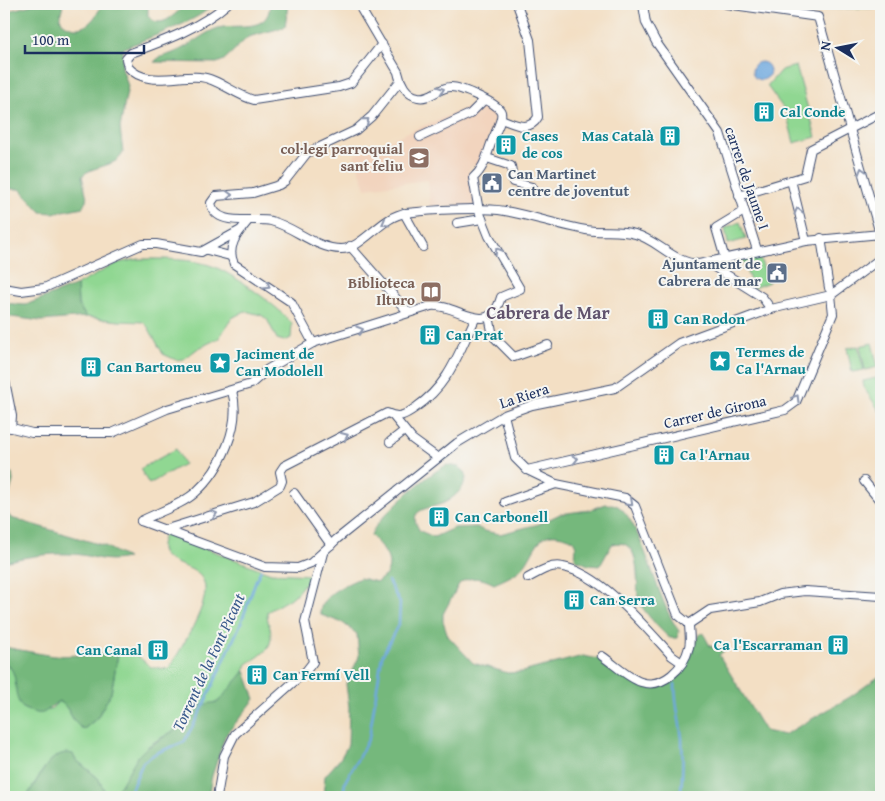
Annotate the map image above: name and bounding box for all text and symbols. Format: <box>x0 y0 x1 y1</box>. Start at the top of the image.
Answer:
scale bar <box>25 22 144 54</box>
north arrow <box>812 22 862 72</box>
text: 100 m <box>32 29 70 50</box>
text: N <box>815 39 836 52</box>
one-way arrow <box>436 86 444 96</box>
building icon: Cal Conde <box>752 100 776 124</box>
place label: Cal Conde <box>780 101 845 122</box>
one-way arrow <box>361 118 370 127</box>
street label: carrer de Jaume I <box>720 123 775 232</box>
building icon: Mas Català <box>658 124 682 148</box>
place label: Cases de cos <box>522 125 563 163</box>
place label: Mas Català <box>582 125 654 146</box>
building icon: Cases de cos <box>494 133 518 157</box>
place label: col·legi parroquial sant feliu <box>280 138 403 176</box>
school or university icon: col·legi parroquial sant feliu <box>407 146 431 170</box>
place label: Can Martinet centre de joventut <box>508 163 629 201</box>
one-way arrow <box>857 167 867 175</box>
public building icon: Can Martinet centre de joventut <box>480 171 504 195</box>
one-way arrow <box>225 189 233 200</box>
one-way arrow <box>794 207 804 215</box>
one-way arrow <box>381 216 390 226</box>
one-way arrow <box>494 247 504 256</box>
place label: Ajuntament de Cabrera de mar <box>658 253 761 291</box>
public building icon: Ajuntament de Cabrera de mar <box>765 261 789 285</box>
place label: Biblioteca Ilturo <box>348 272 415 310</box>
one-way arrow <box>262 279 271 289</box>
library icon: Biblioteca Ilturo <box>419 280 443 304</box>
district label: Cabrera de Mar <box>486 299 610 326</box>
building icon: Can Rodon <box>646 307 670 331</box>
place label: Can Rodon <box>674 308 745 329</box>
building icon: Can Prat <box>418 323 442 347</box>
place label: Can Prat <box>446 324 503 345</box>
one-way arrow <box>355 325 364 335</box>
place label: Termes de Ca l'Arnau <box>736 341 806 379</box>
place label: Jaciment de Can Modolell <box>233 343 323 381</box>
place icon: Termes de Ca l'Arnau <box>708 349 732 373</box>
place icon: Jaciment de Can Modolell <box>208 351 232 375</box>
building icon: Can Bartomeu <box>79 355 103 379</box>
place label: Can Bartomeu <box>107 356 202 377</box>
street label: La Riera <box>496 378 551 413</box>
street label: Carrer de Girona <box>662 390 768 433</box>
one-way arrow <box>790 394 800 403</box>
one-way arrow <box>340 432 349 443</box>
building icon: Ca l'Arnau <box>652 443 676 467</box>
place label: Ca l'Arnau <box>680 444 750 465</box>
one-way arrow <box>570 454 579 465</box>
one-way arrow <box>624 497 633 506</box>
building icon: Can Carbonell <box>427 505 451 529</box>
place label: Can Carbonell <box>455 506 548 527</box>
one-way arrow <box>209 510 217 520</box>
water label: Torrent de la Font Picant <box>166 588 251 735</box>
building icon: Can Serra <box>562 588 586 612</box>
place label: Can Serra <box>590 589 655 610</box>
building icon: Ca l'Escarraman <box>826 633 850 657</box>
place label: Ca l'Escarraman <box>714 634 822 655</box>
building icon: Can Canal <box>146 638 170 662</box>
place label: Can Canal <box>76 639 142 660</box>
building icon: Can Fermí Vell <box>245 663 269 687</box>
place label: Can Fermí Vell <box>273 664 370 685</box>

